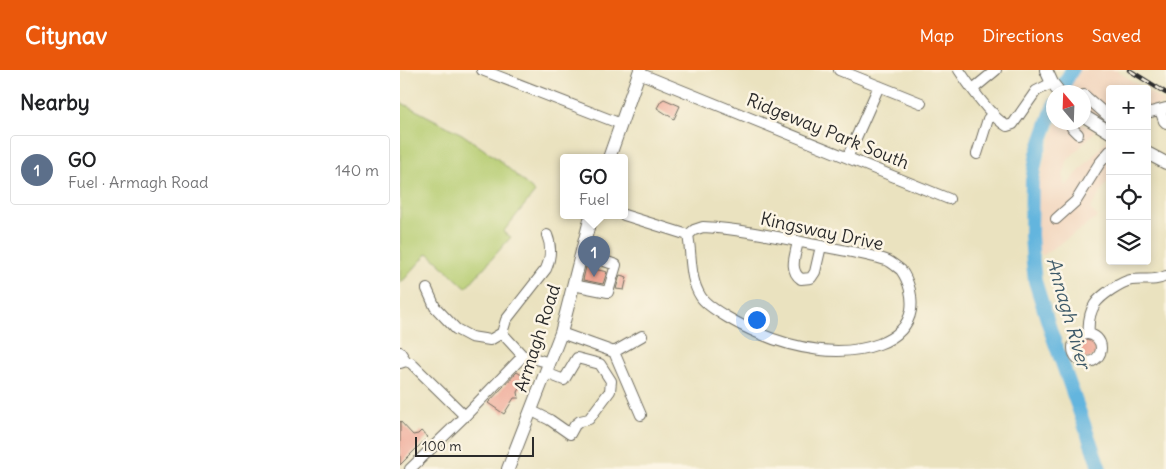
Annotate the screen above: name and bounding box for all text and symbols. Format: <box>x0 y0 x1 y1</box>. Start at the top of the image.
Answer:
text: Citynav <box>25 20 107 50</box>
text: Map <box>919 24 954 47</box>
text: Directions <box>982 24 1064 47</box>
text: Saved <box>1092 24 1141 47</box>
north arrow <box>1046 85 1091 130</box>
map controls <box>1106 85 1151 265</box>
button: + <box>1106 85 1151 130</box>
street label: Ridgeway Park South <box>743 88 913 174</box>
text: Nearby <box>20 89 90 116</box>
button: − <box>1106 130 1151 175</box>
text: GO <box>68 148 96 172</box>
popup <box>560 154 628 219</box>
text: 1 <box>34 160 40 180</box>
text: 140 m <box>335 160 379 180</box>
text: GO <box>579 165 607 189</box>
text: Fuel · Armagh Road <box>68 172 209 192</box>
button: locate <box>1106 175 1151 220</box>
text: Fuel <box>579 189 609 209</box>
street label: Kingsway Drive <box>758 207 886 255</box>
button: layers <box>1106 220 1151 265</box>
pin: 1 <box>578 236 610 277</box>
water label: Annagh River <box>1042 255 1097 374</box>
street label: Armagh Road <box>509 281 565 395</box>
your location <box>744 307 770 333</box>
scale bar <box>415 434 534 457</box>
text: 100 m <box>422 437 462 455</box>

